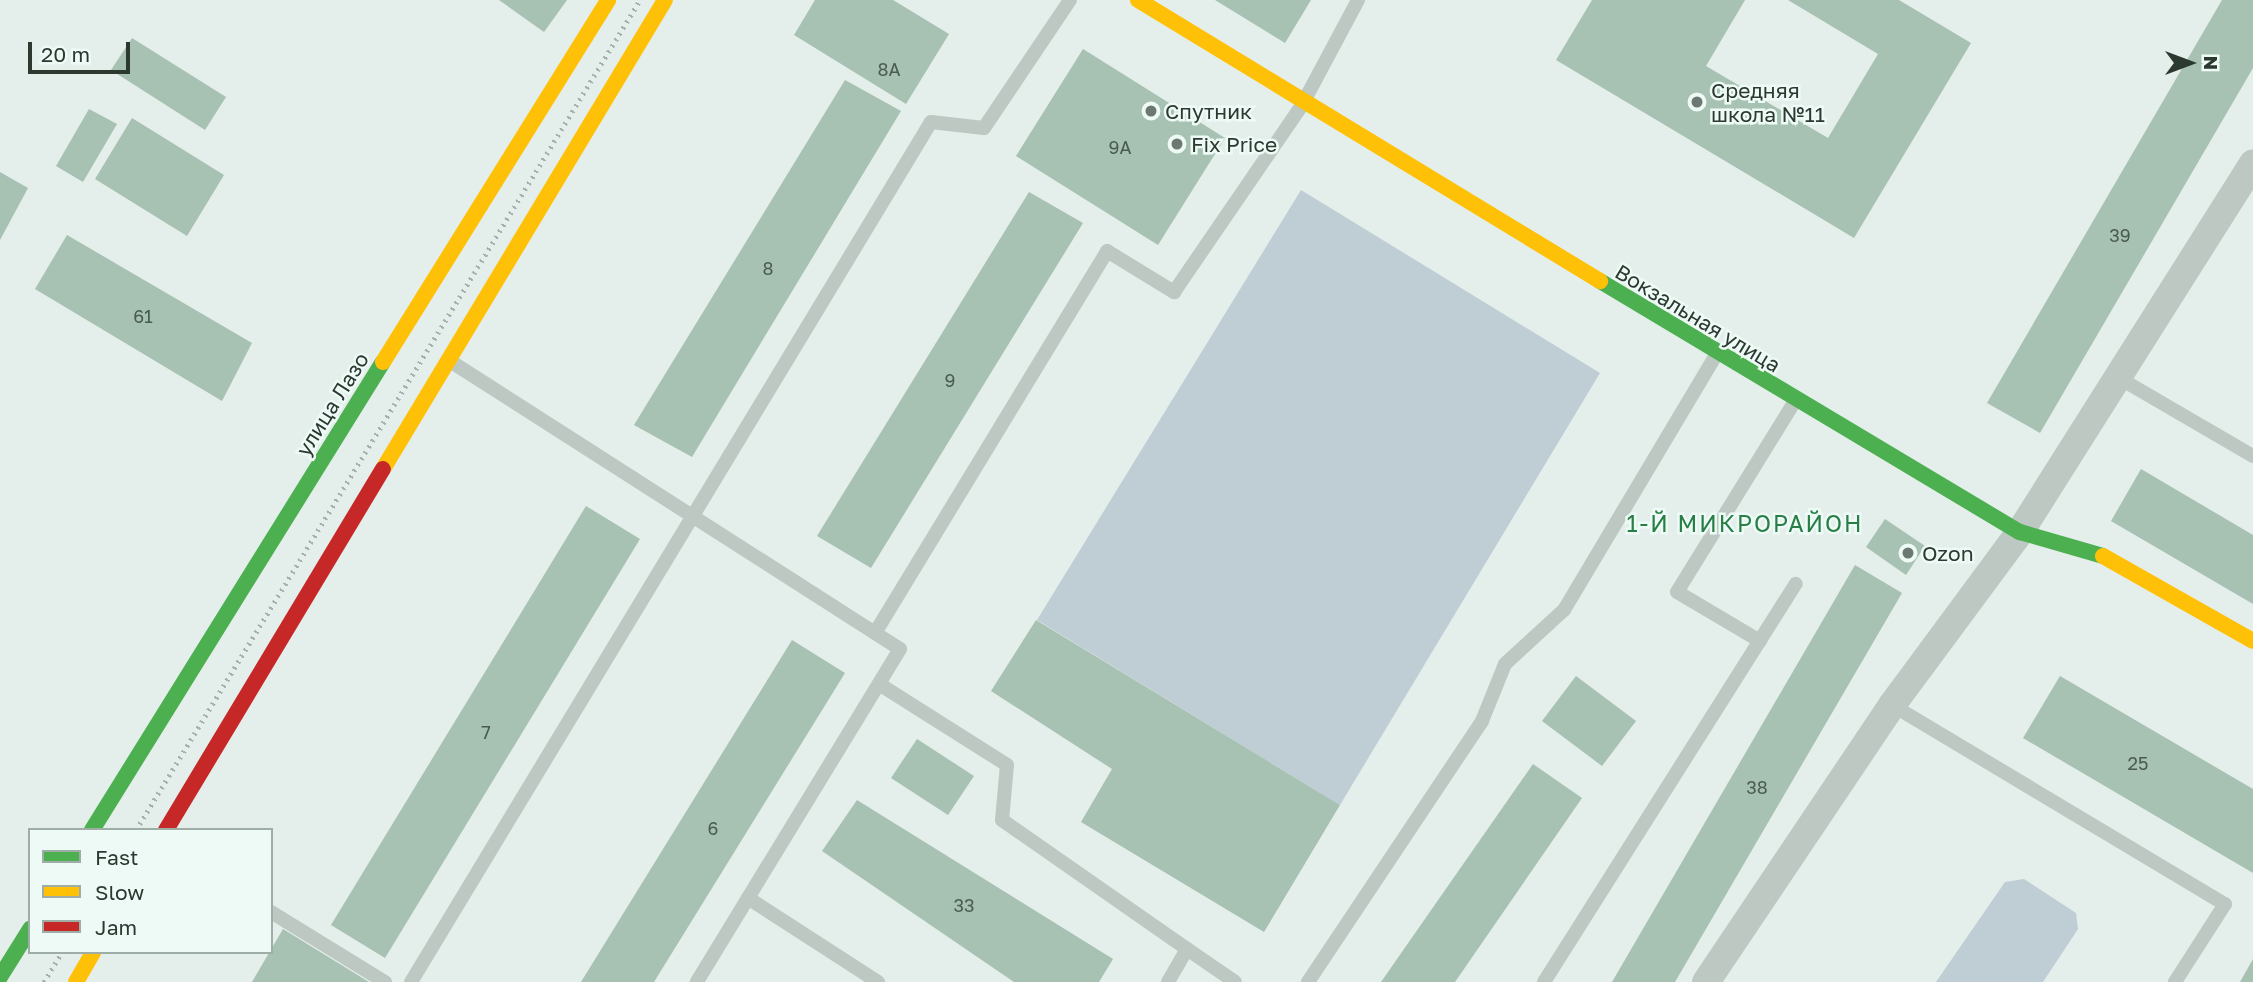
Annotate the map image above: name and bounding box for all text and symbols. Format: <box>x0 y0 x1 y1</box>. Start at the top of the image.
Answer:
scale bar <box>32 28 133 72</box>
north arrow <box>2155 28 2225 98</box>
text: 20 m <box>41 41 90 67</box>
text: N <box>2200 56 2223 70</box>
house number: 8А <box>877 58 901 80</box>
place label: Средняя школа №11 <box>1711 77 1825 127</box>
marker: Средняя школа №11 <box>1689 94 1705 110</box>
place label: Спутник <box>1165 98 1252 124</box>
marker: Спутник <box>1143 103 1159 119</box>
place label: Fix Price <box>1191 131 1277 157</box>
house number: 9А <box>1109 136 1131 158</box>
marker: Fix Price <box>1169 136 1185 152</box>
house number: 39 <box>2109 224 2131 246</box>
house number: 8 <box>763 257 773 279</box>
street label: Вокзальная улица <box>1611 259 1785 377</box>
house number: 61 <box>133 305 153 327</box>
street label: улица Лазо <box>290 348 374 460</box>
house number: 9 <box>945 369 955 391</box>
district label: 1-Й МИКРОРАЙОН <box>1628 509 1862 537</box>
place label: Ozon <box>1922 540 1974 566</box>
marker: Ozon <box>1900 545 1916 561</box>
house number: 7 <box>481 721 491 743</box>
house number: 25 <box>2128 752 2148 774</box>
house number: 38 <box>1746 776 1768 798</box>
house number: 6 <box>708 817 718 839</box>
legend <box>28 828 273 954</box>
text: Fast <box>95 844 138 870</box>
text: Slow <box>95 879 144 905</box>
house number: 33 <box>953 894 975 916</box>
text: Jam <box>95 914 137 940</box>

